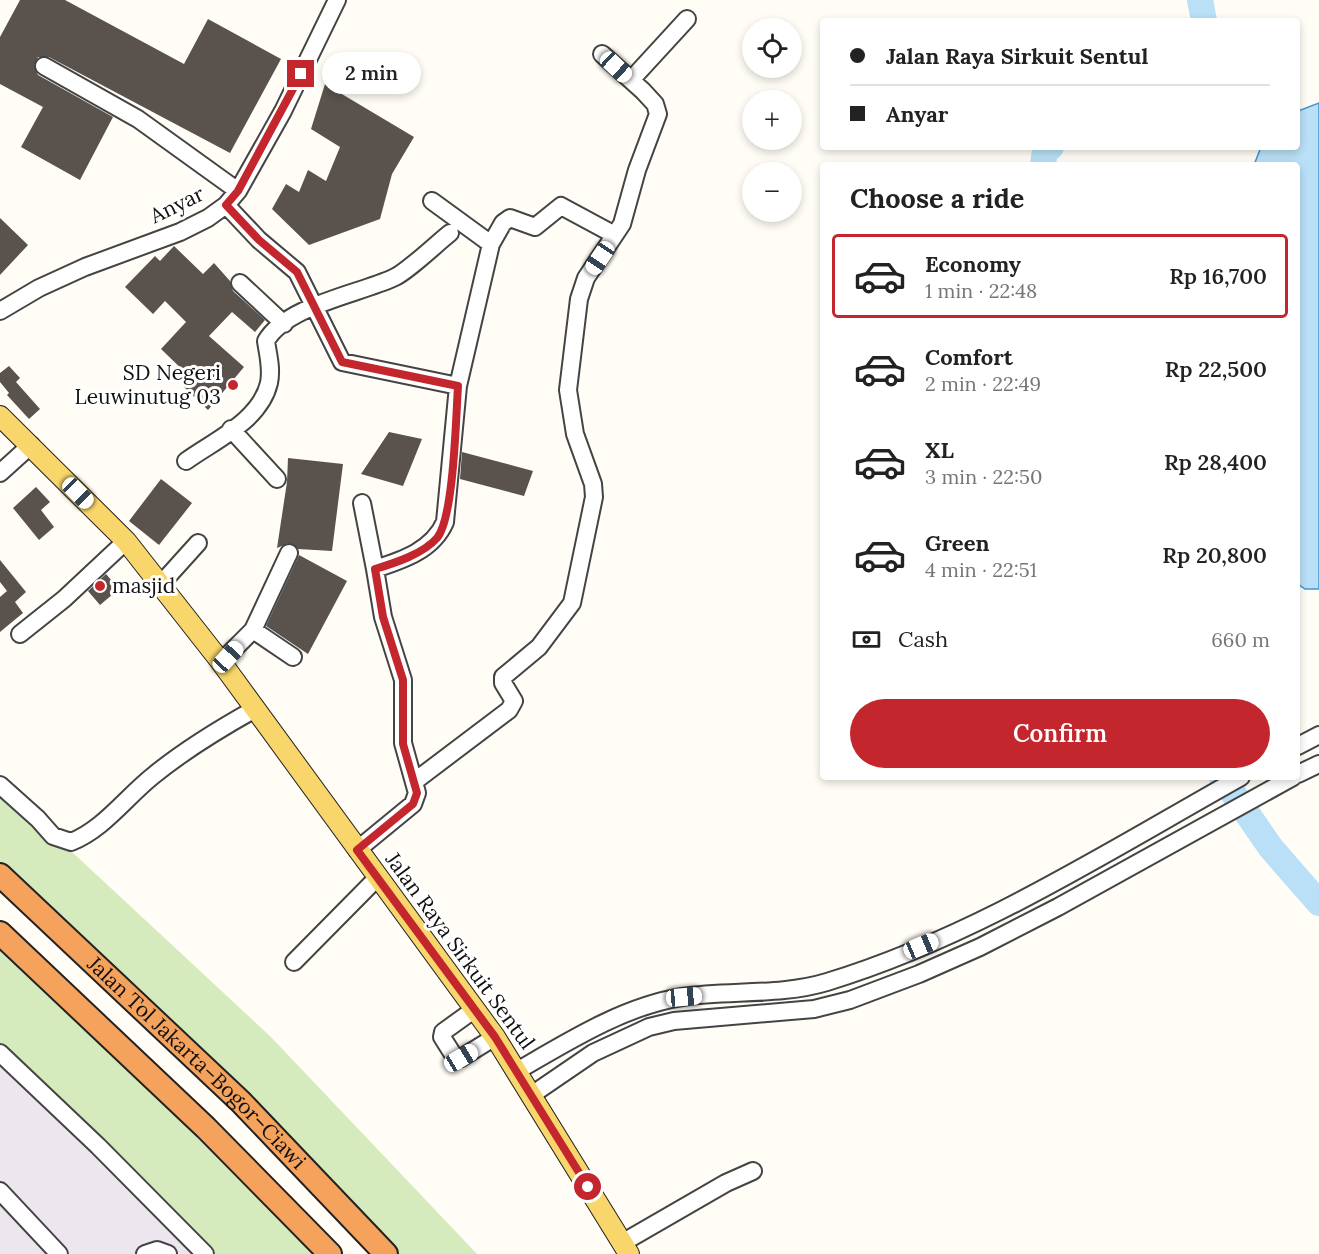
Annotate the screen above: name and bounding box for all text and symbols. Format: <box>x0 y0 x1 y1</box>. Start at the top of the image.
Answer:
map controls <box>742 18 802 222</box>
button: locate <box>742 18 802 78</box>
text: Jalan Raya Sirkuit Sentul <box>886 42 1148 70</box>
car <box>597 48 635 86</box>
callout: 2 min <box>322 53 421 95</box>
route end <box>287 60 314 87</box>
text: 2 min <box>345 60 398 85</box>
button: + <box>742 90 802 150</box>
text: Anyar <box>886 100 948 128</box>
button: − <box>742 162 802 222</box>
street label: Anyar <box>144 180 208 230</box>
text: Choose a ride <box>850 181 1024 215</box>
car <box>582 238 618 278</box>
icon: car <box>853 249 907 303</box>
text: Economy <box>925 250 1021 278</box>
text: Rp 16,700 <box>1169 262 1267 290</box>
text: 1 min · 22:48 <box>925 278 1037 303</box>
icon: car <box>853 342 907 396</box>
text: Comfort <box>925 343 1013 371</box>
text: Rp 22,500 <box>1165 355 1267 383</box>
place label: SD Negeri Leuwinutug 03 <box>75 359 221 410</box>
text: 2 min · 22:49 <box>925 371 1041 396</box>
marker: SD Negeri Leuwinutug 03 <box>226 378 240 392</box>
icon: car <box>853 435 907 489</box>
text: XL <box>925 436 954 464</box>
text: Rp 28,400 <box>1164 448 1267 476</box>
text: 3 min · 22:50 <box>925 464 1042 489</box>
car <box>59 474 97 512</box>
icon: car <box>853 528 907 582</box>
text: Green <box>925 529 990 557</box>
text: Rp 20,800 <box>1162 541 1267 569</box>
text: 4 min · 22:51 <box>925 557 1037 582</box>
place label: masjid <box>112 572 175 599</box>
marker: masjid <box>93 579 107 593</box>
icon: cash <box>850 623 883 656</box>
text: Cash <box>898 625 948 653</box>
text: 660 m <box>1211 627 1270 652</box>
car <box>209 638 247 676</box>
button: Confirm <box>850 699 1270 768</box>
street label: Jalan Raya Sirkuit Sentul <box>379 846 541 1055</box>
car <box>901 931 941 961</box>
street label: Jalan Tol Jakarta–Bogor–Ciawi <box>81 950 312 1175</box>
car <box>665 986 703 1008</box>
car <box>441 1041 481 1075</box>
route start <box>574 1173 601 1200</box>

